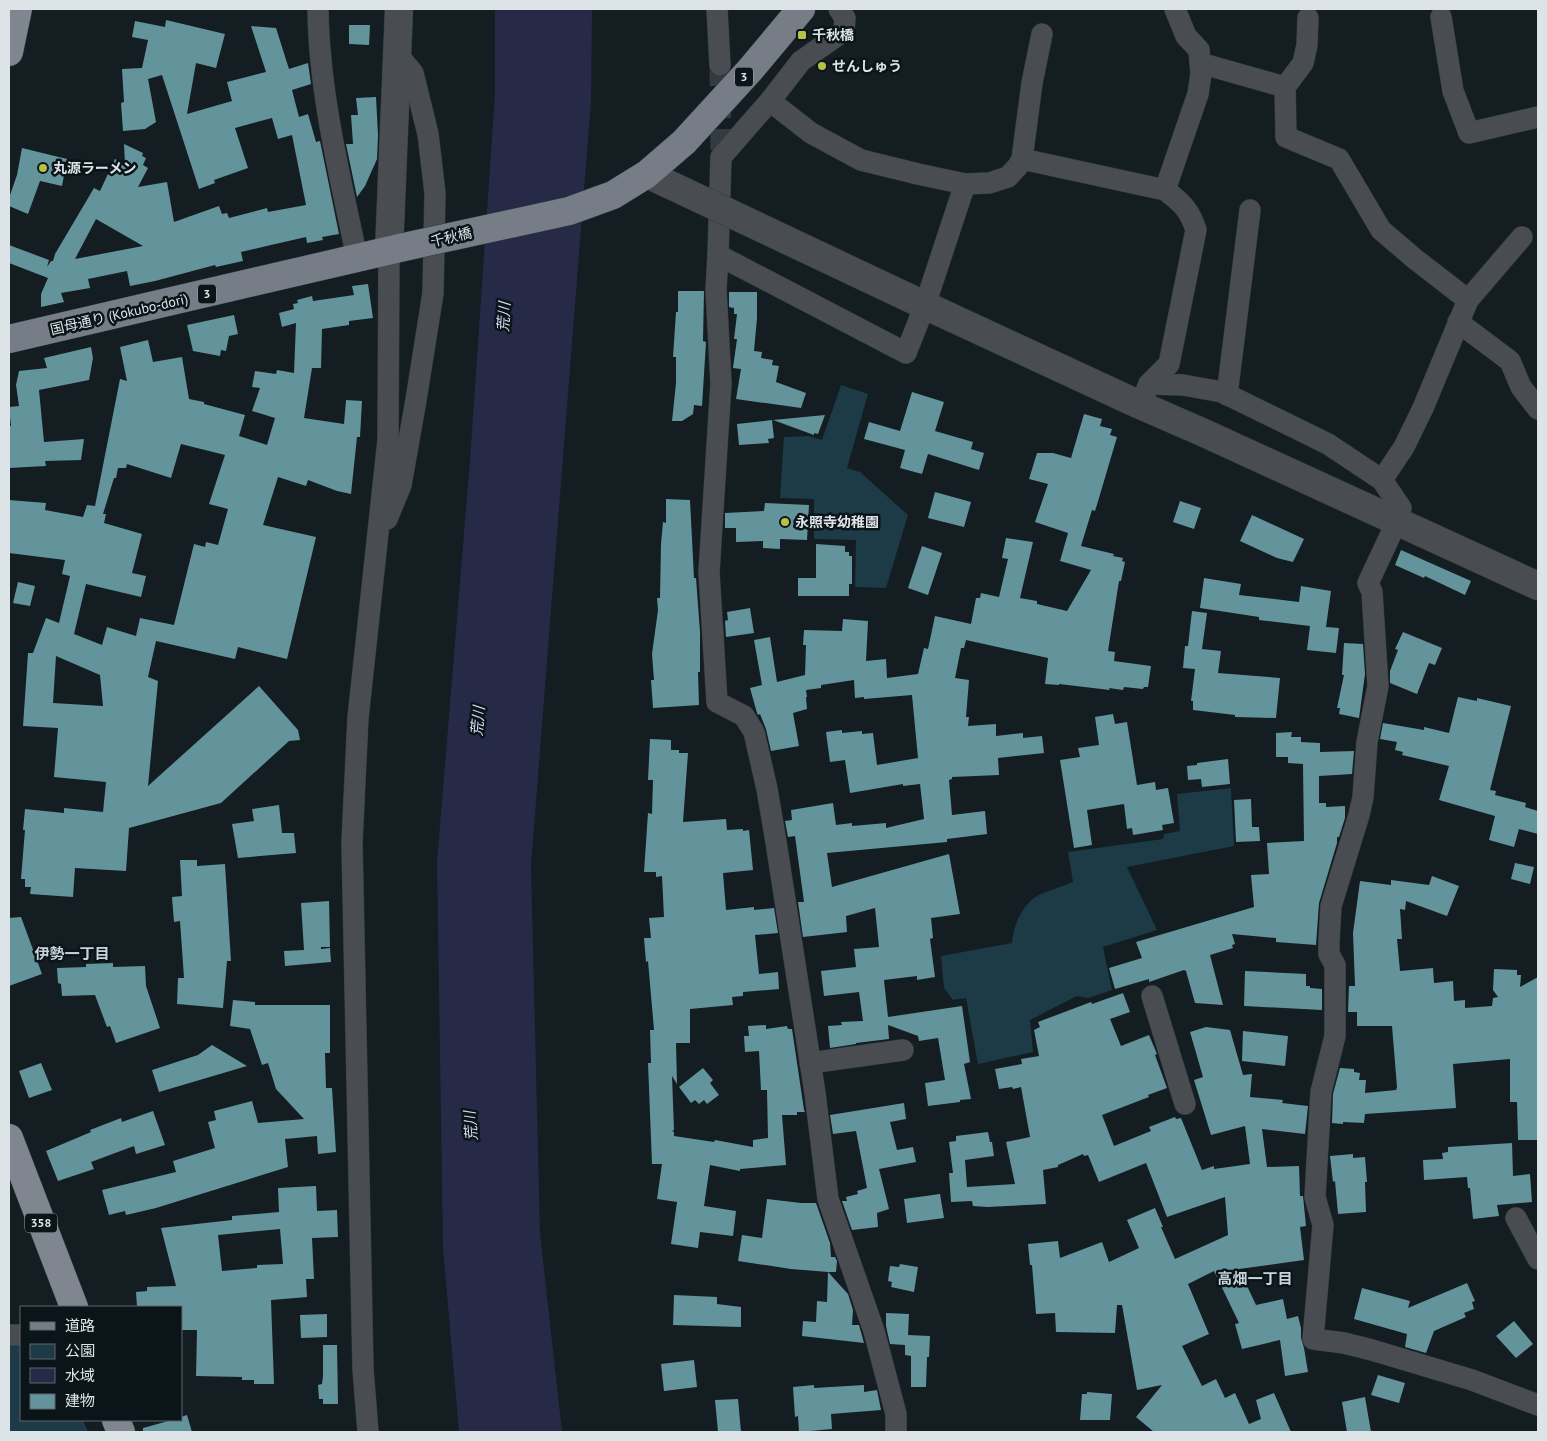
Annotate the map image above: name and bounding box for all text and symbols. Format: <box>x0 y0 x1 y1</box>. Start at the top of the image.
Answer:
place label: 千秋橋 <box>812 26 854 44</box>
marker: 千秋橋 <box>796 29 808 41</box>
place label: せんしゅう <box>832 57 902 75</box>
marker: せんしゅう <box>816 60 828 72</box>
road number: 3 <box>735 68 753 86</box>
place label: 丸源ラーメン <box>53 159 136 177</box>
marker: 丸源ラーメン <box>37 162 49 174</box>
street label: 千秋橋 <box>429 224 473 250</box>
road number: 3 <box>198 284 216 304</box>
street label: 国母通り (Kokubo-dori) <box>48 289 190 339</box>
water label: 荒川 <box>493 300 514 332</box>
place label: 永照寺幼稚園 <box>795 513 879 531</box>
marker: 永照寺幼稚園 <box>779 516 791 528</box>
water label: 荒川 <box>467 703 488 737</box>
district label: 伊勢一丁目 <box>34 944 110 963</box>
water label: 荒川 <box>460 1108 481 1142</box>
road number: 358 <box>25 1214 57 1232</box>
district label: 高畑一丁目 <box>1217 1269 1293 1288</box>
legend <box>20 1306 182 1421</box>
text: 道路 <box>65 1316 95 1335</box>
text: 公園 <box>65 1341 95 1360</box>
text: 水域 <box>65 1366 95 1385</box>
text: 建物 <box>65 1391 95 1410</box>

